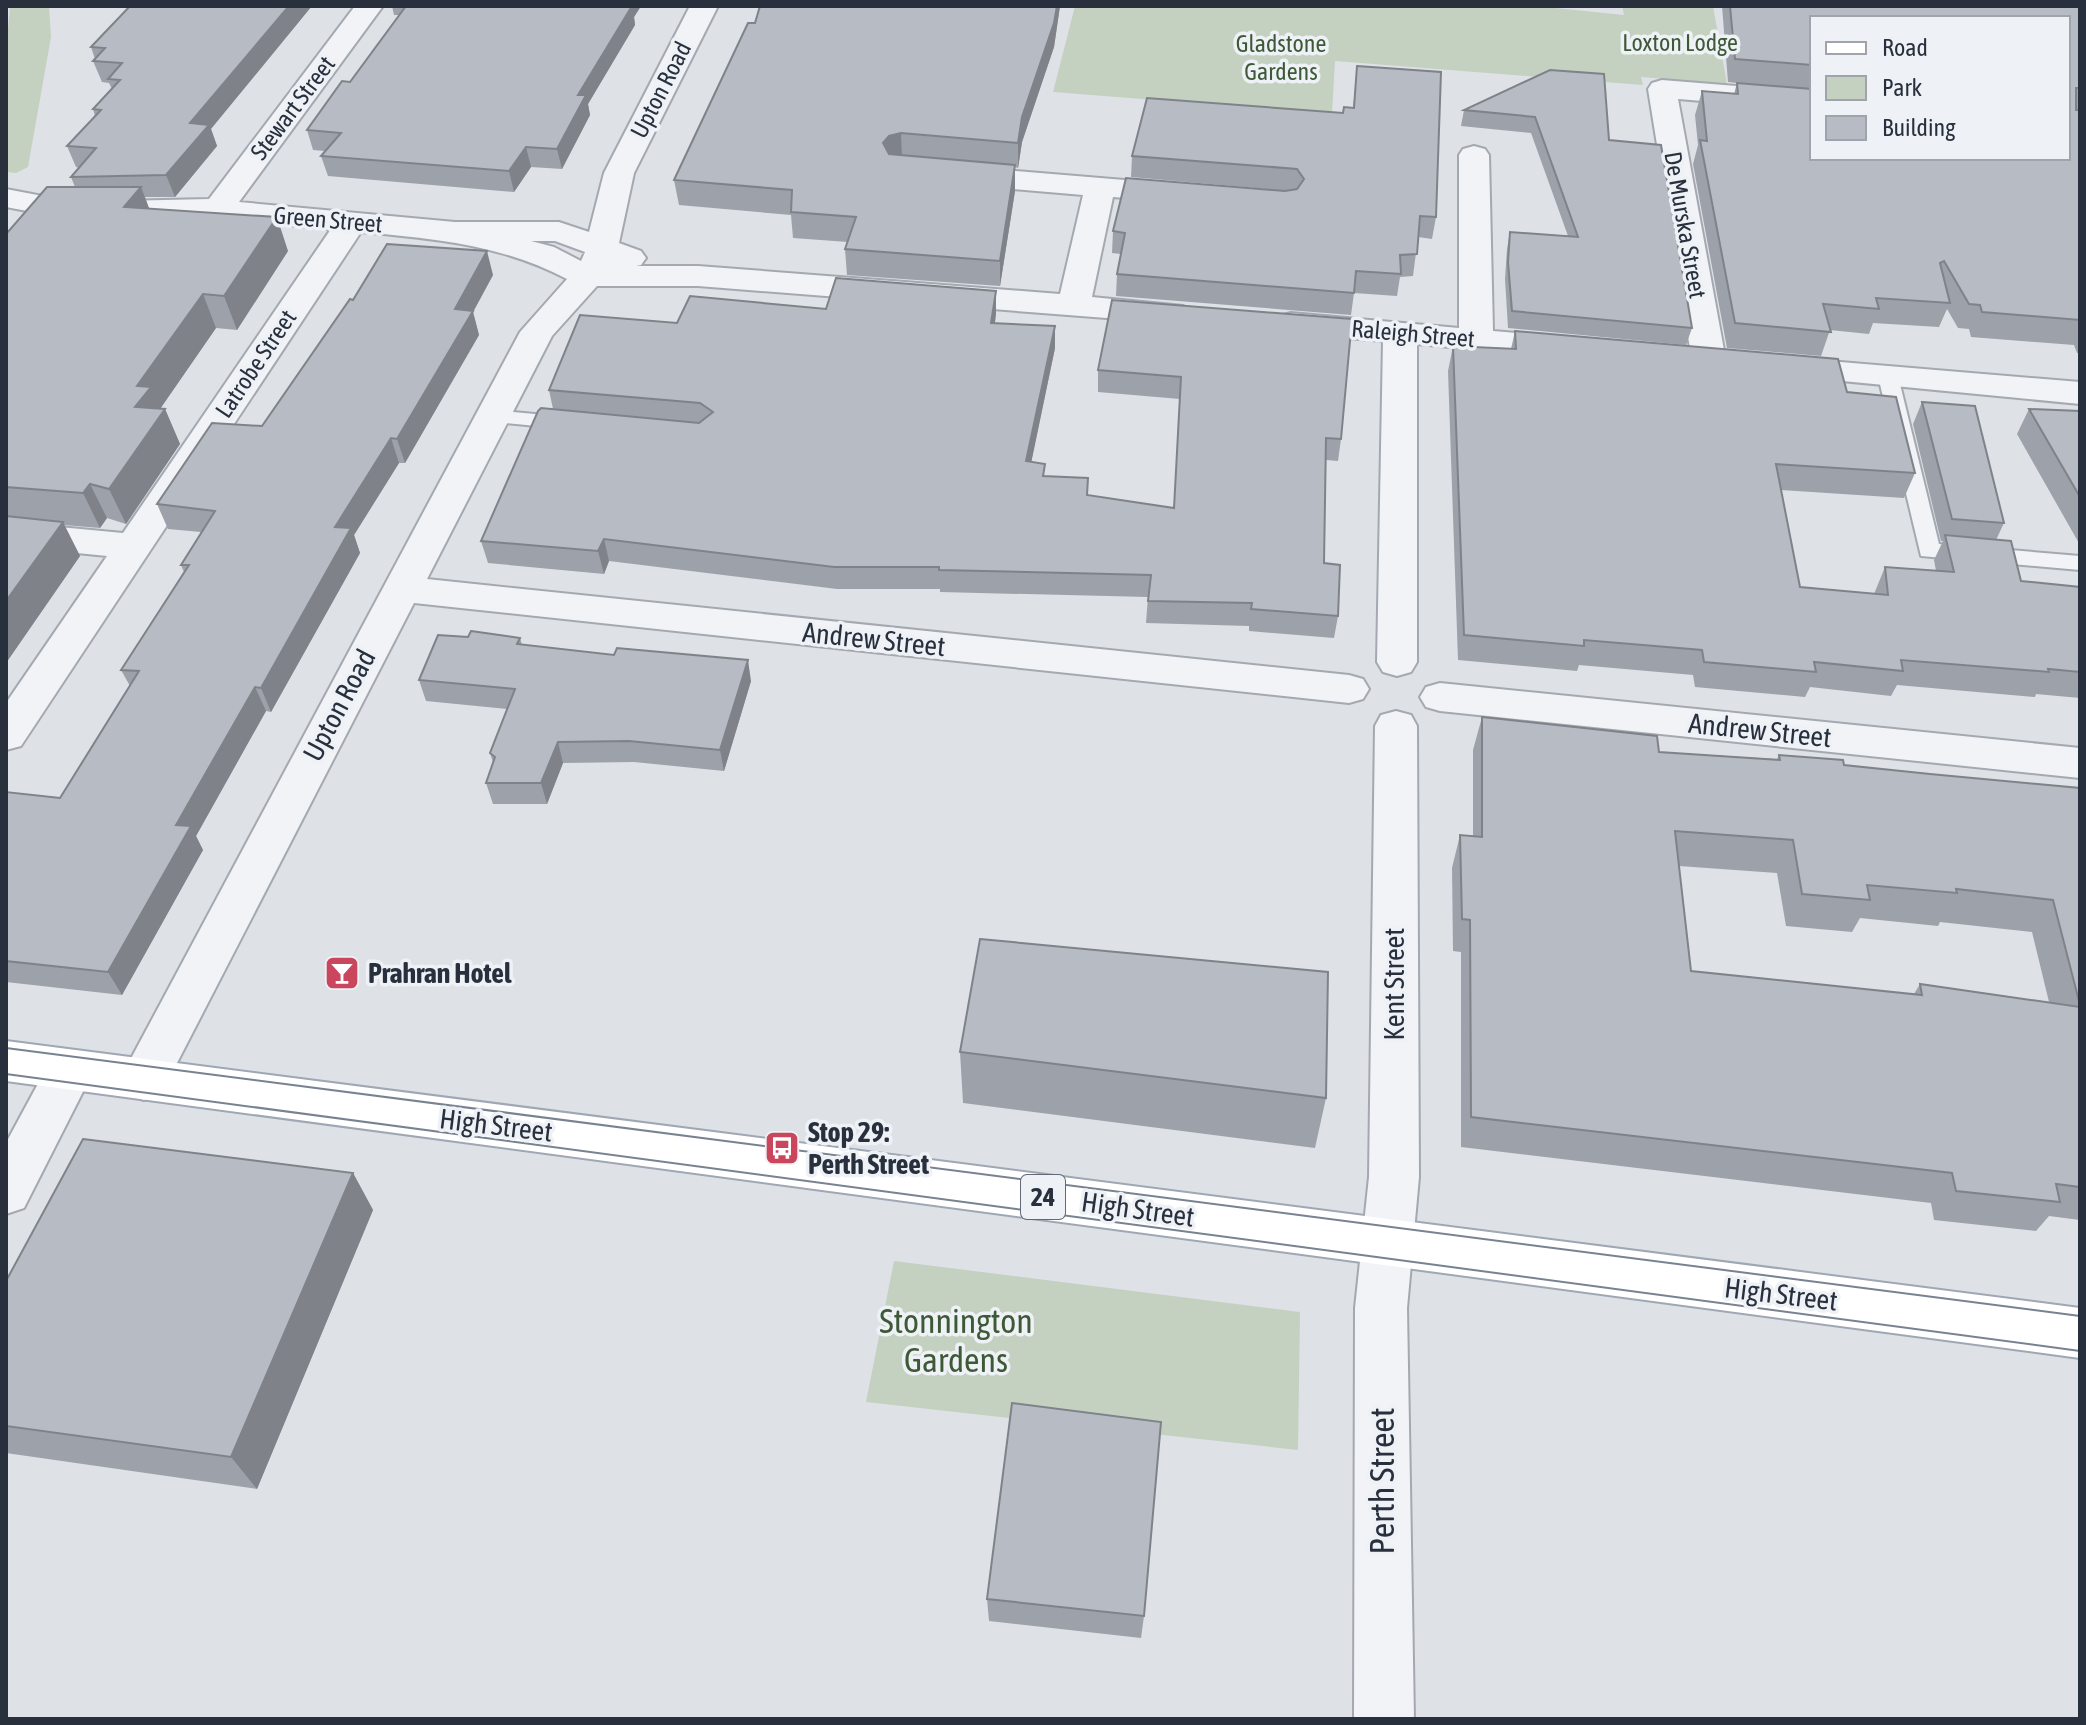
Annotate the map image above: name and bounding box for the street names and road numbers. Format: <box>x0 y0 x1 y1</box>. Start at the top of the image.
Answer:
street label: Upton Road <box>625 37 696 142</box>
street label: Stewart Street <box>245 51 340 165</box>
street label: De Murska Street <box>1659 149 1712 300</box>
street label: Green Street <box>273 201 384 238</box>
street label: Latrobe Street <box>210 305 301 423</box>
street label: Raleigh Street <box>1350 315 1476 352</box>
street label: Andrew Street <box>801 616 947 662</box>
street label: Upton Road <box>296 644 382 766</box>
street label: Andrew Street <box>1687 707 1833 753</box>
street label: Kent Street <box>1378 928 1410 1040</box>
street label: High Street <box>438 1102 554 1148</box>
road number: 24 <box>1021 1175 1065 1219</box>
street label: High Street <box>1080 1185 1196 1233</box>
street label: High Street <box>1723 1271 1839 1317</box>
street label: Perth Street <box>1362 1408 1401 1554</box>

